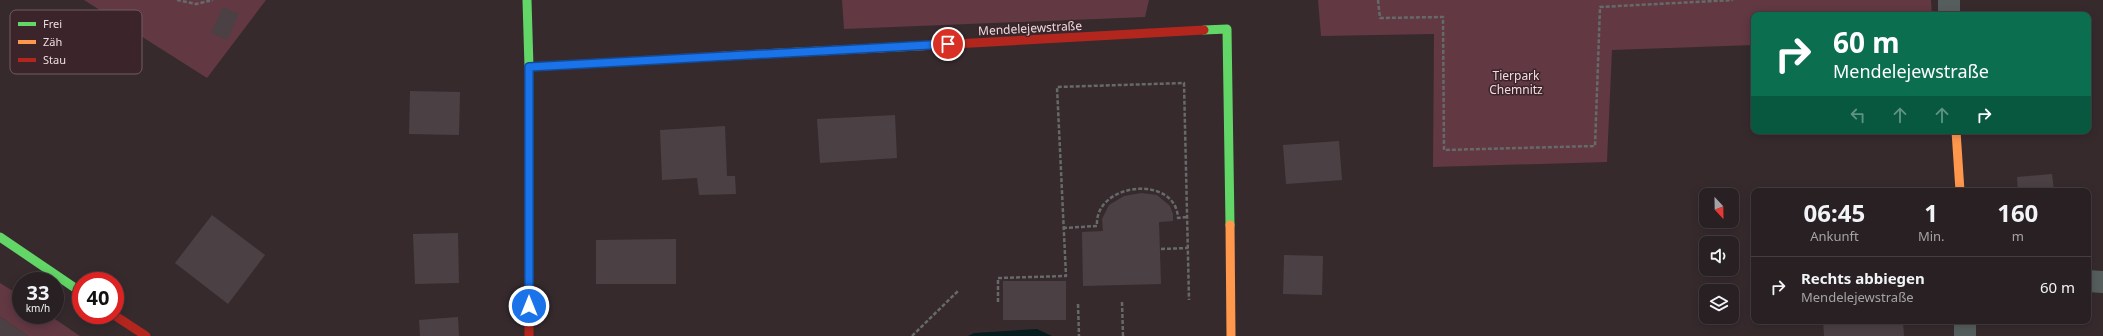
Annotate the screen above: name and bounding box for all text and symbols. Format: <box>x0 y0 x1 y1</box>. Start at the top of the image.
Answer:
legend <box>10 10 142 74</box>
text: Frei <box>43 16 62 31</box>
street label: Mendelejewstraße <box>978 17 1083 39</box>
text: 60 m <box>1833 23 1900 61</box>
pin <box>931 27 965 61</box>
icon: right <box>1767 28 1819 80</box>
icon: arrive <box>937 33 959 55</box>
text: Zäh <box>43 34 62 49</box>
text: Stau <box>43 52 66 67</box>
text: Mendelejewstraße <box>1833 59 1989 83</box>
park label: Tierpark Chemnitz <box>1489 67 1543 98</box>
icon: left <box>1847 104 1869 126</box>
icon: ahead <box>1889 104 1911 126</box>
icon: ahead <box>1931 104 1953 126</box>
icon: right <box>1973 104 1995 126</box>
north arrow <box>1699 188 1739 228</box>
map controls <box>1699 188 1739 324</box>
text: 06:45 <box>1804 196 1865 229</box>
text: 1 <box>1924 196 1938 229</box>
text: 160 <box>1997 196 2038 229</box>
text: Ankunft <box>1810 227 1859 245</box>
text: Min. <box>1918 227 1945 245</box>
text: m <box>2012 227 2024 245</box>
button: sound <box>1699 236 1739 276</box>
text: Rechts abbiegen <box>1801 268 1925 288</box>
speed limit sign: 40 <box>72 272 124 324</box>
icon: right <box>1767 276 1789 298</box>
text: 60 m <box>2040 277 2075 297</box>
text: 33 <box>27 279 49 306</box>
button: layers <box>1699 284 1739 324</box>
position arrow <box>508 285 550 327</box>
text: Mendelejewstraße <box>1801 288 1914 306</box>
text: km/h <box>26 301 50 315</box>

